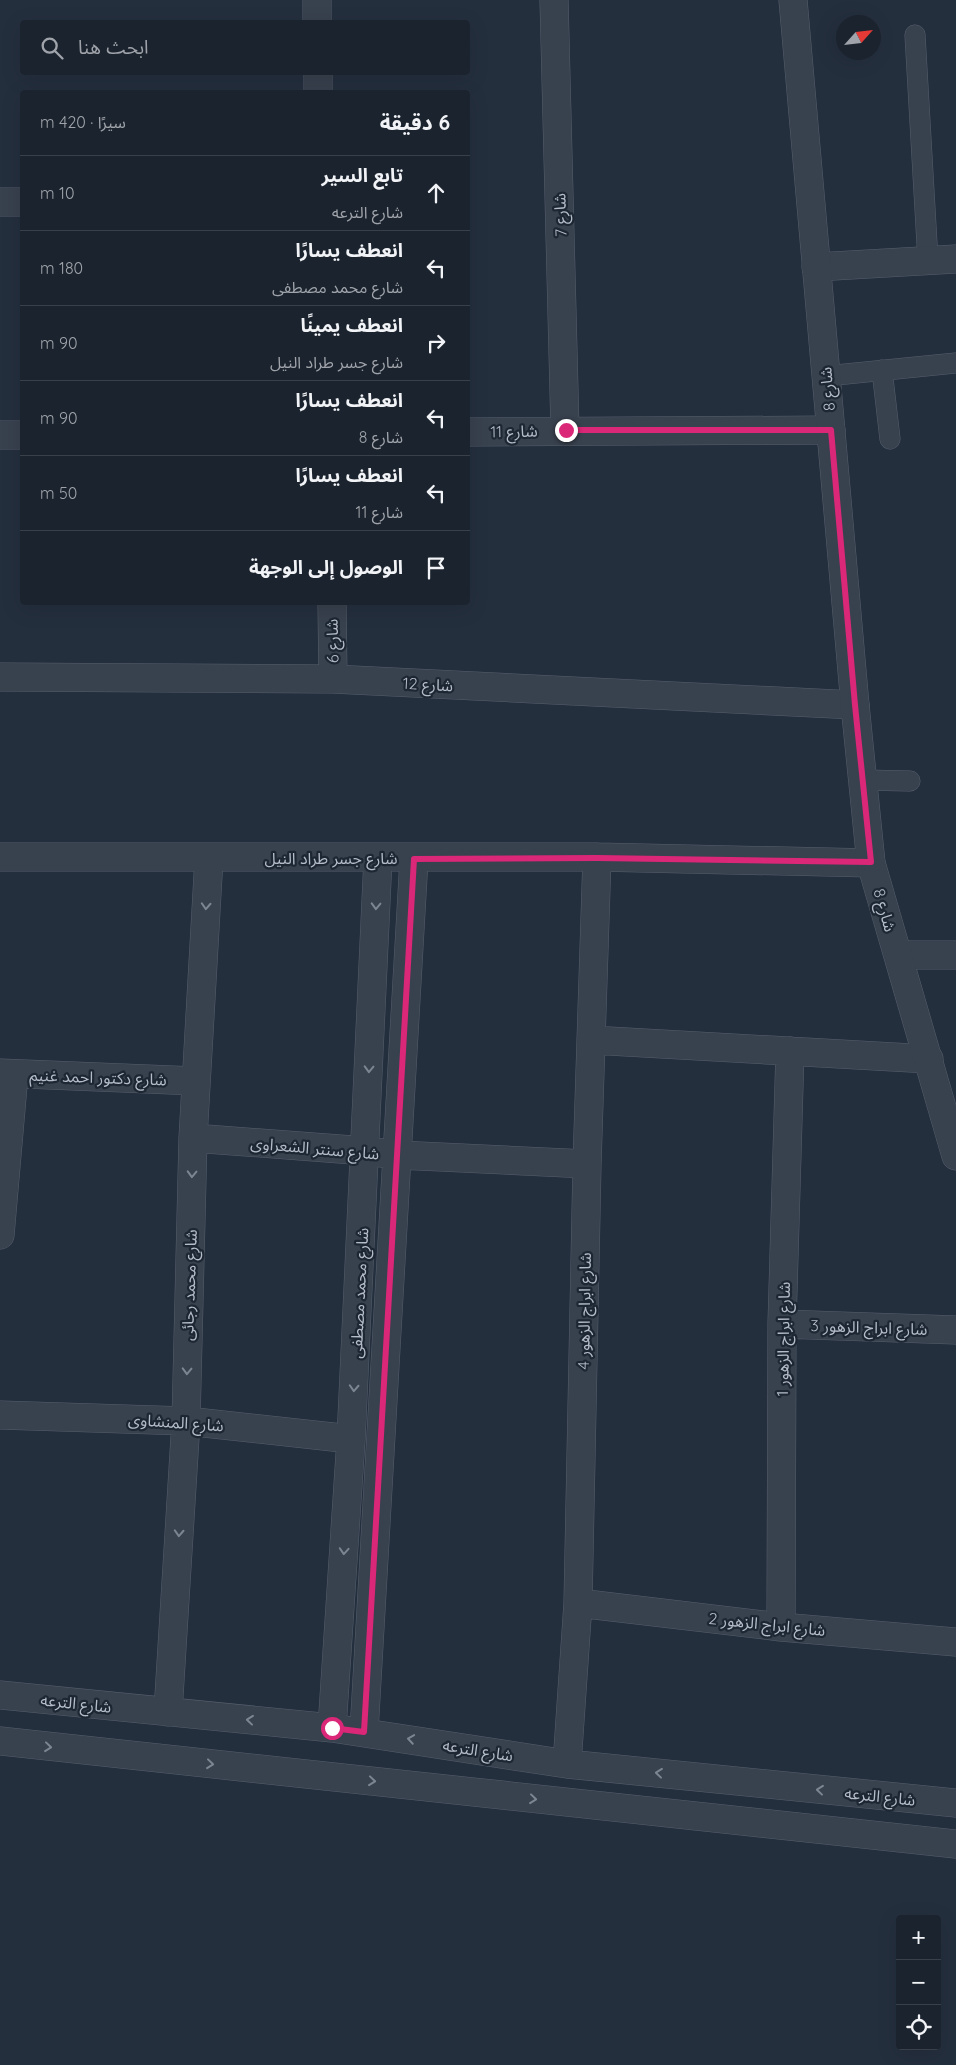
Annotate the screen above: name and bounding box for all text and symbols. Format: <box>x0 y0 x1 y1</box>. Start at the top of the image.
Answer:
north arrow <box>836 15 881 60</box>
search box <box>20 20 470 75</box>
icon: search <box>38 34 66 62</box>
text: ابحث هنا <box>78 35 149 59</box>
text: 6 دقيقة <box>380 109 450 135</box>
text: سيرًا · 420 m <box>40 112 126 132</box>
text: تابع السير <box>321 163 403 187</box>
icon: ahead <box>422 179 450 207</box>
text: 10 m <box>40 183 74 203</box>
street label: شارع 7 <box>549 193 574 237</box>
text: شارع الترعه <box>332 202 403 222</box>
text: انعطف يسارًا <box>296 238 403 262</box>
icon: left <box>422 254 450 282</box>
text: 180 m <box>40 258 83 278</box>
text: شارع محمد مصطفى <box>272 277 403 297</box>
text: انعطف يمينًا <box>301 313 403 337</box>
icon: right <box>422 329 450 357</box>
text: 90 m <box>40 333 77 353</box>
text: شارع جسر طراد النيل <box>270 352 403 372</box>
street label: شارع 8 <box>815 366 842 412</box>
text: انعطف يسارًا <box>296 388 403 412</box>
icon: left <box>422 404 450 432</box>
text: 90 m <box>40 408 77 428</box>
route end <box>555 419 578 442</box>
street label: شارع 11 <box>490 421 538 444</box>
text: شارع 8 <box>359 427 403 447</box>
text: انعطف يسارًا <box>296 463 403 487</box>
icon: left <box>422 479 450 507</box>
text: 50 m <box>40 483 77 503</box>
text: شارع 11 <box>356 502 403 522</box>
icon: arrive <box>422 554 450 582</box>
text: الوصول إلى الوجهة <box>249 555 403 579</box>
street label: شارع 6 <box>322 619 345 663</box>
street label: شارع 12 <box>402 673 454 698</box>
street label: شارع جسر طراد النيل <box>265 848 397 871</box>
street label: شارع 8 <box>866 886 901 935</box>
one-way arrow <box>201 903 212 911</box>
one-way arrow <box>371 903 382 911</box>
street label: شارع دكتور احمد غنيم <box>29 1065 167 1092</box>
one-way arrow <box>364 1065 375 1073</box>
street label: شارع سنتر الشعراوى <box>250 1132 380 1167</box>
one-way arrow <box>187 1170 197 1178</box>
street label: شارع محمد مصطفى <box>346 1227 375 1359</box>
street label: شارع محمد رجائى <box>177 1229 204 1341</box>
street label: شارع ابراج الزهور 4 <box>573 1252 598 1370</box>
street label: شارع ابراج الزهور 1 <box>772 1282 797 1396</box>
street label: شارع ابراج الزهور 3 <box>810 1315 928 1342</box>
one-way arrow <box>182 1368 192 1375</box>
one-way arrow <box>348 1385 359 1393</box>
street label: شارع المنشاوى <box>127 1409 224 1438</box>
one-way arrow <box>173 1529 184 1537</box>
one-way arrow <box>339 1547 350 1555</box>
street label: شارع ابراج الزهور 2 <box>707 1608 826 1643</box>
street label: شارع الترعه <box>39 1689 112 1720</box>
one-way arrow <box>246 1715 254 1726</box>
route start <box>321 1717 344 1740</box>
one-way arrow <box>407 1735 416 1745</box>
street label: شارع الترعه <box>441 1735 515 1768</box>
one-way arrow <box>45 1741 53 1752</box>
one-way arrow <box>206 1758 214 1769</box>
one-way arrow <box>655 1768 663 1779</box>
one-way arrow <box>368 1775 376 1786</box>
street label: شارع الترعه <box>843 1782 916 1813</box>
one-way arrow <box>816 1784 824 1795</box>
one-way arrow <box>529 1793 537 1804</box>
map controls <box>896 1915 941 2050</box>
button: + <box>896 1915 941 1960</box>
button: − <box>896 1960 941 2005</box>
button: locate <box>896 2005 941 2050</box>

